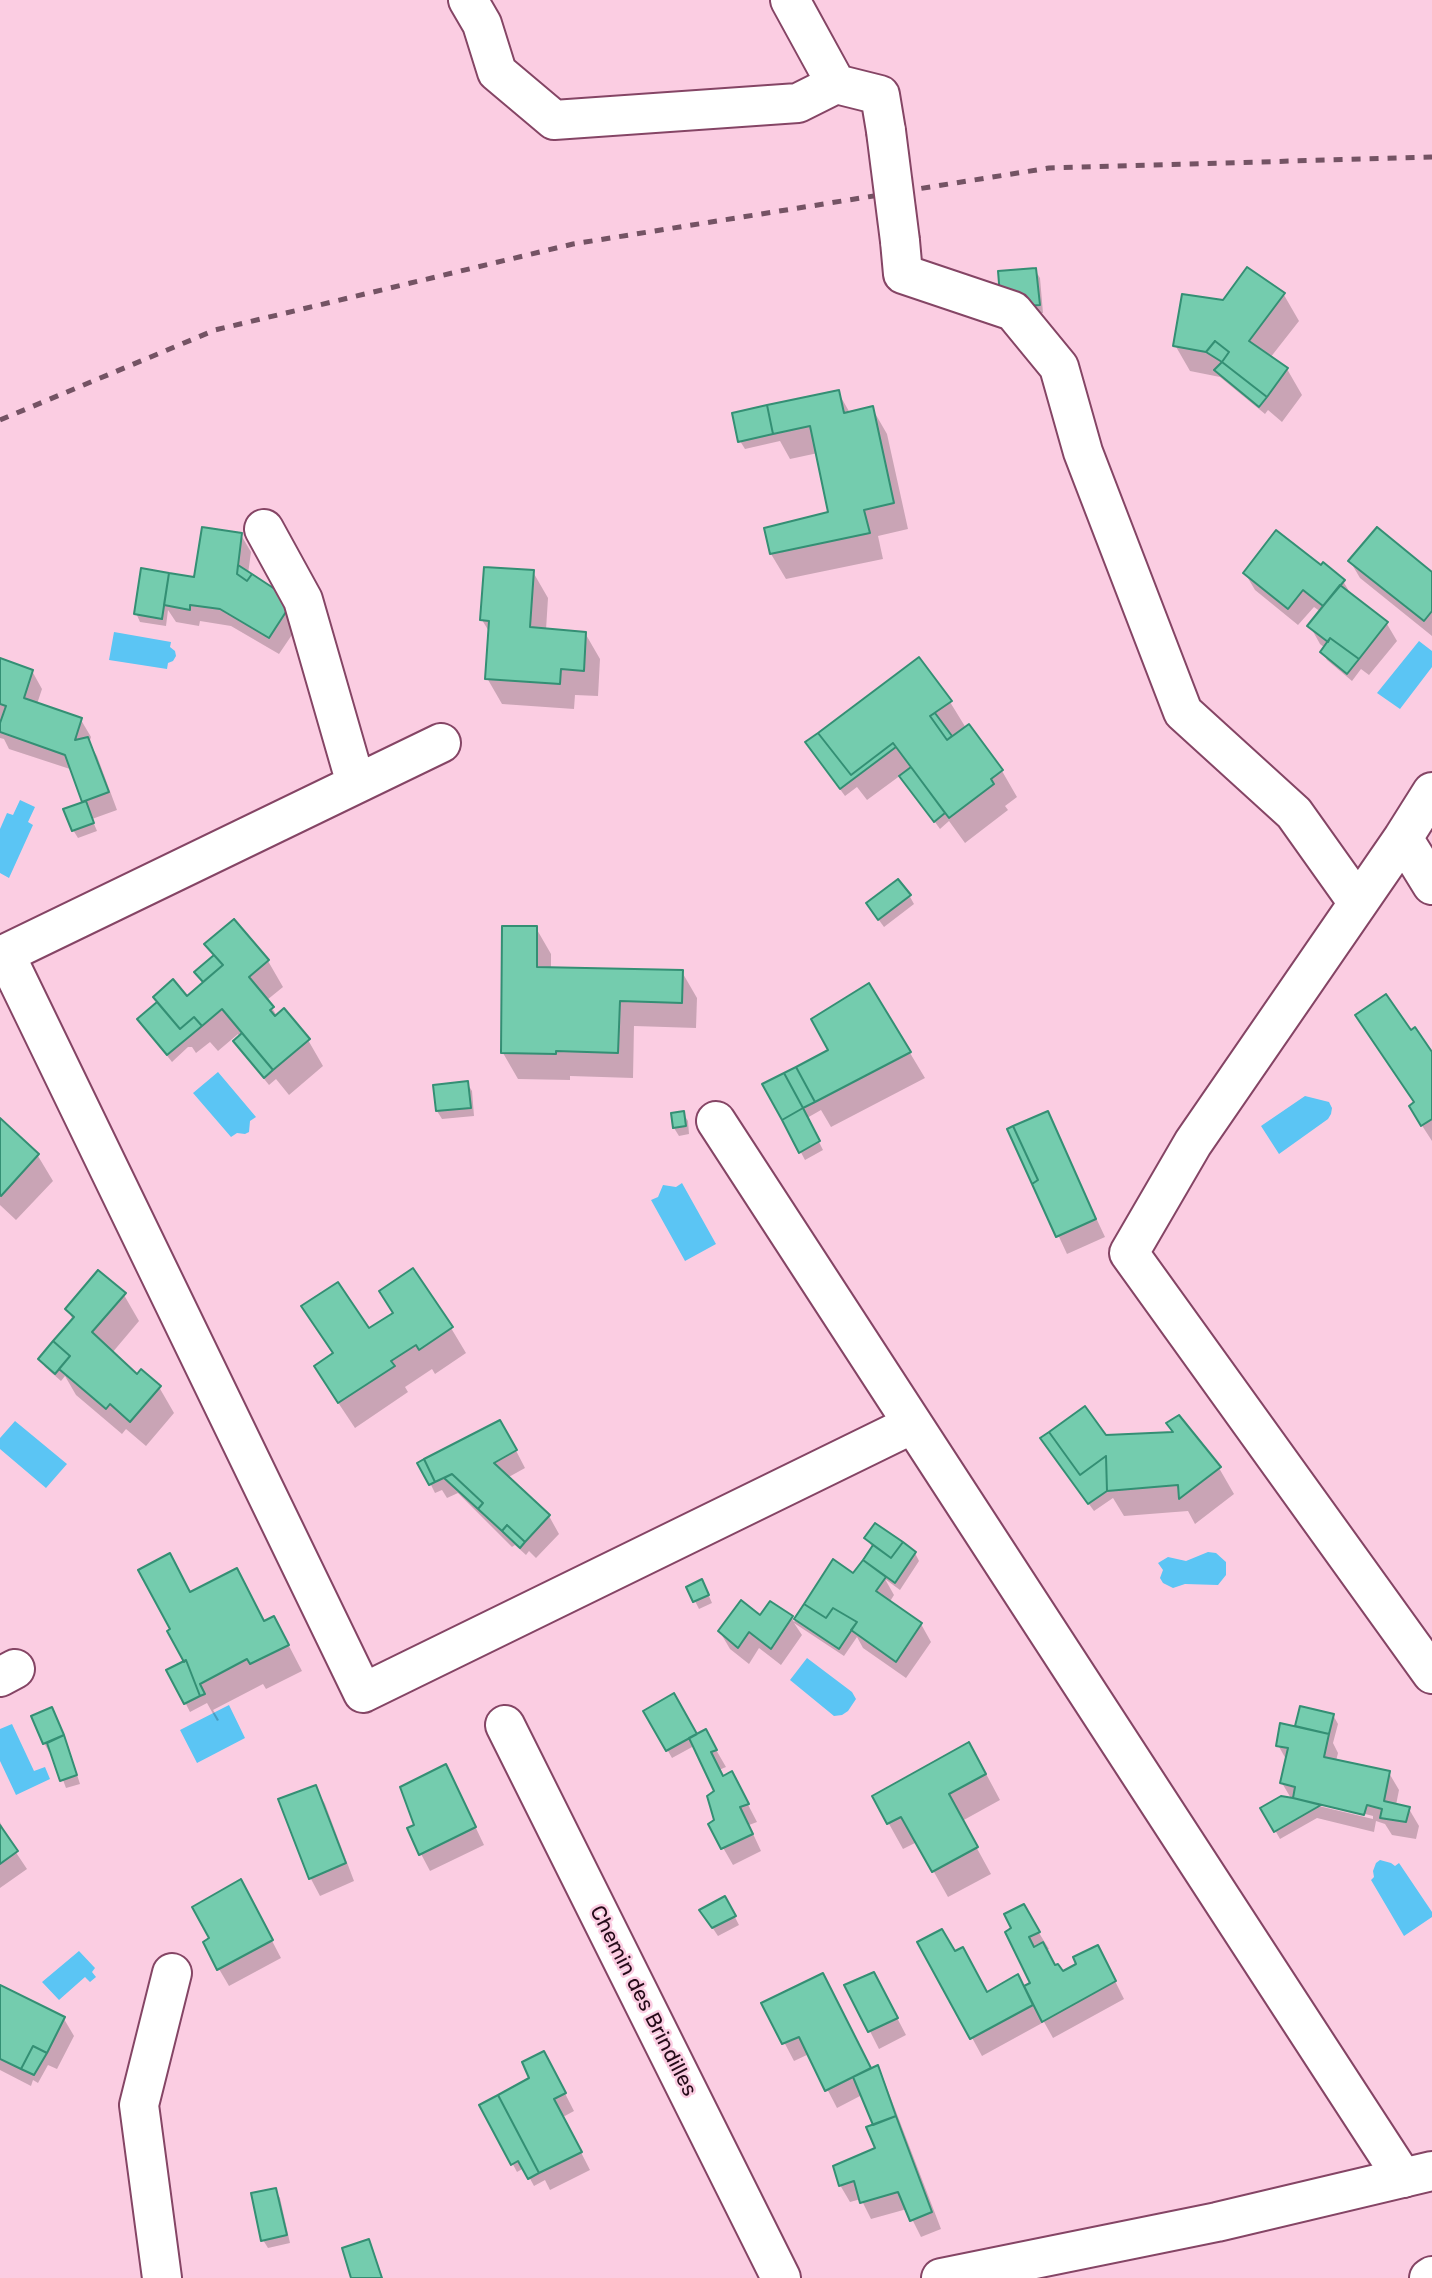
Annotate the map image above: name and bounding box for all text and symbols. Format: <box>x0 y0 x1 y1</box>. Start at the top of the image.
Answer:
street label: Chemin des Brindilles <box>584 1902 702 2100</box>

